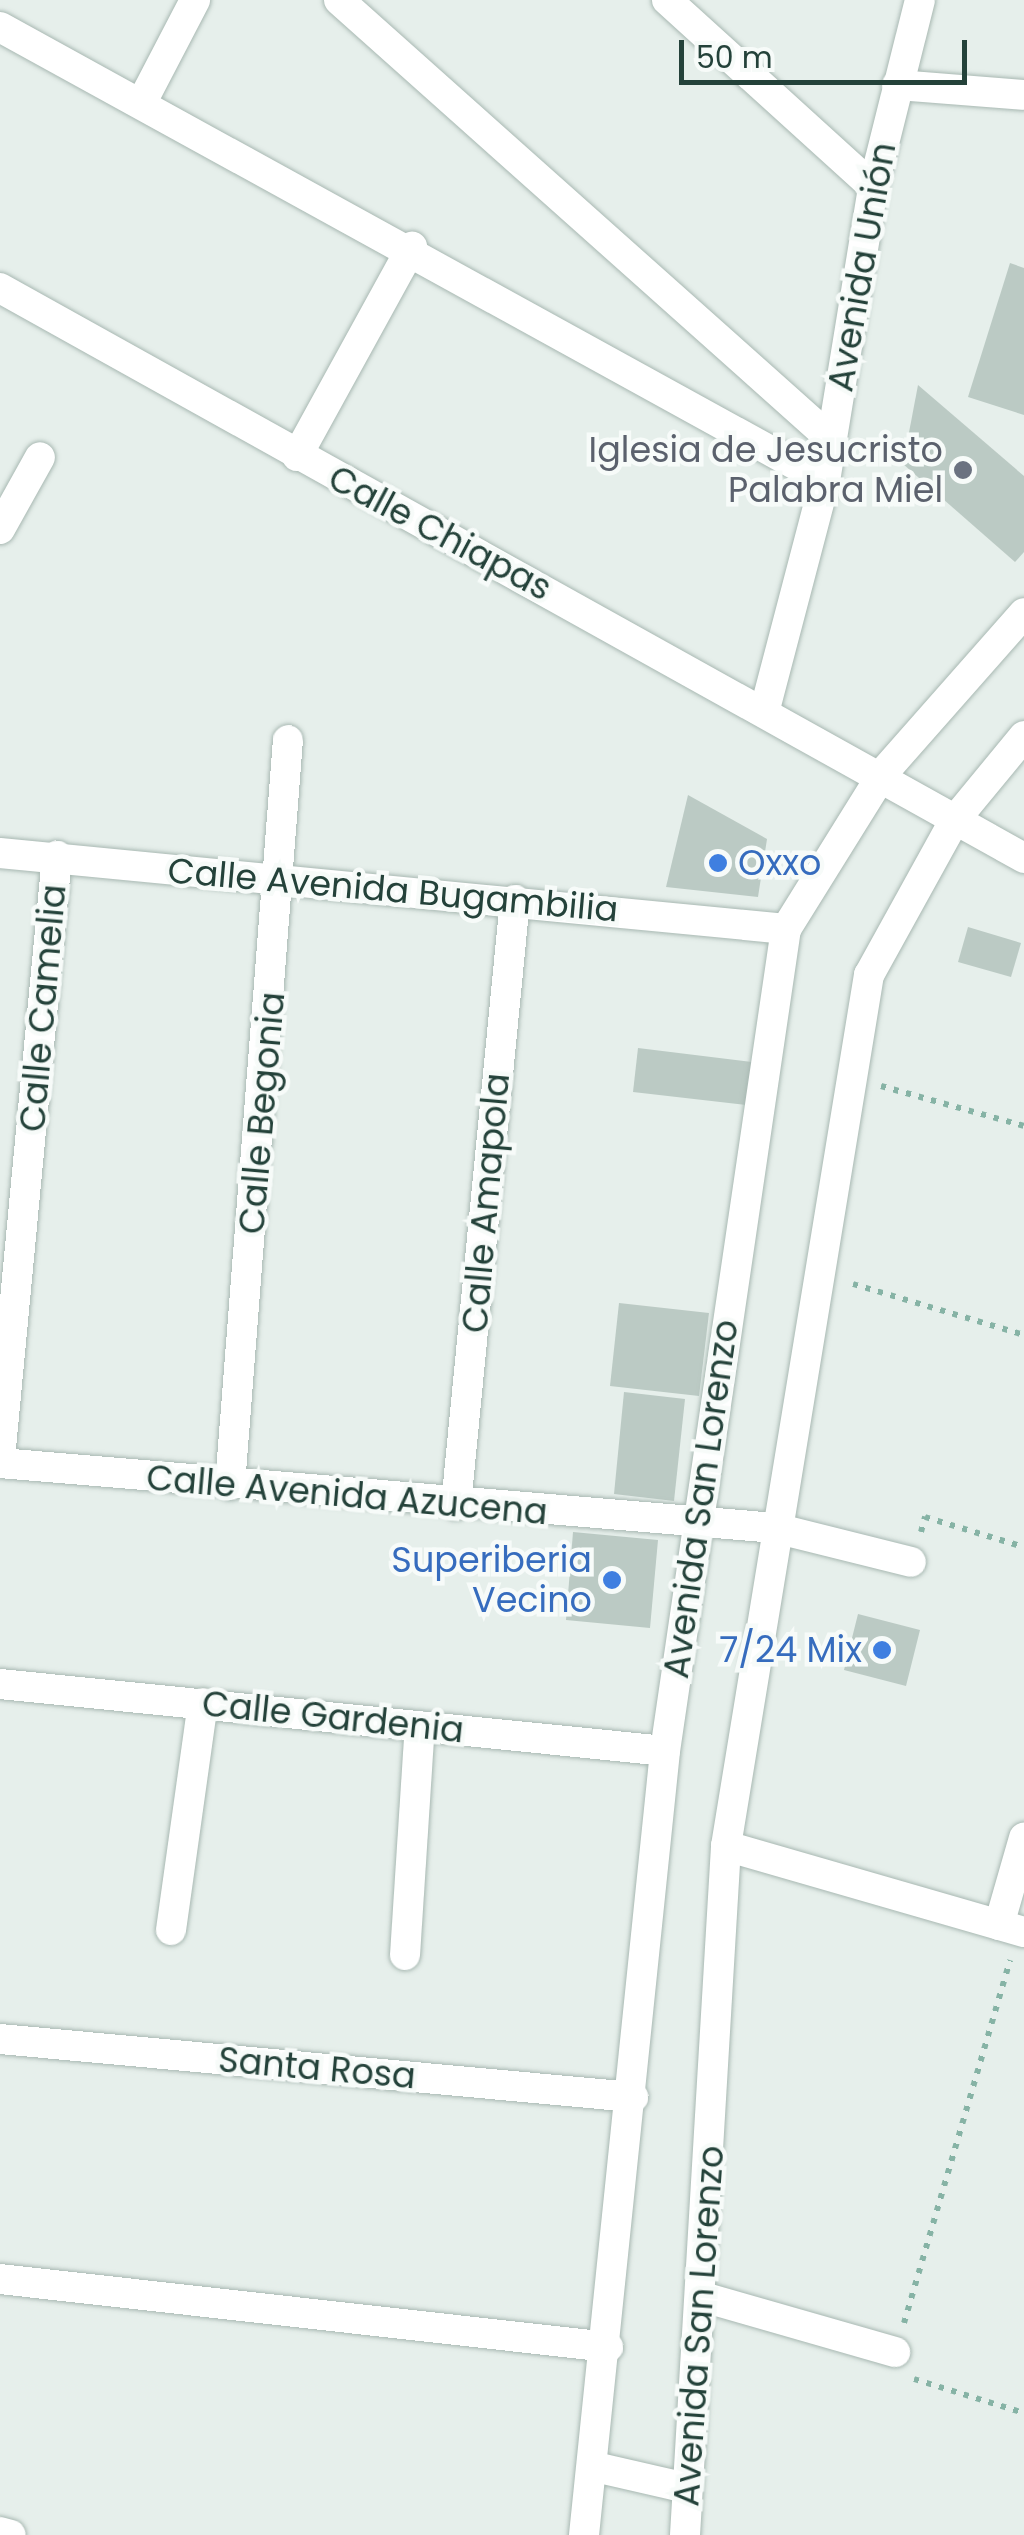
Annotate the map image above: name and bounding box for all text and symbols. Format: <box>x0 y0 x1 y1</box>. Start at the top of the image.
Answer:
scale bar <box>684 20 972 82</box>
text: 50 m <box>696 36 773 79</box>
street label: Avenida Unión <box>819 139 905 395</box>
place label: Iglesia de Jesucristo Palabra Miel <box>589 429 943 511</box>
street label: Calle Chiapas <box>321 457 559 609</box>
marker: Iglesia de Jesucristo Palabra Miel <box>952 459 974 481</box>
place label: Oxxo <box>738 842 821 884</box>
street label: Calle Avenida Bugambilia <box>166 849 620 931</box>
marker: Oxxo <box>707 852 729 874</box>
street label: Calle Camelia <box>11 883 75 1133</box>
street label: Calle Begonia <box>230 990 294 1236</box>
street label: Calle Amapola <box>454 1071 518 1335</box>
street label: Avenida San Lorenzo <box>655 1317 747 1681</box>
street label: Calle Avenida Azucena <box>145 1457 549 1533</box>
place label: Superiberia Vecino <box>391 1539 592 1621</box>
marker: Superiberia Vecino <box>601 1569 623 1591</box>
place label: 7/24 Mix <box>719 1629 862 1671</box>
marker: 7/24 Mix <box>871 1639 893 1661</box>
street label: Calle Gardenia <box>200 1682 466 1752</box>
street label: Santa Rosa <box>217 2038 417 2098</box>
street label: Avenida San Lorenzo <box>665 2144 733 2508</box>

